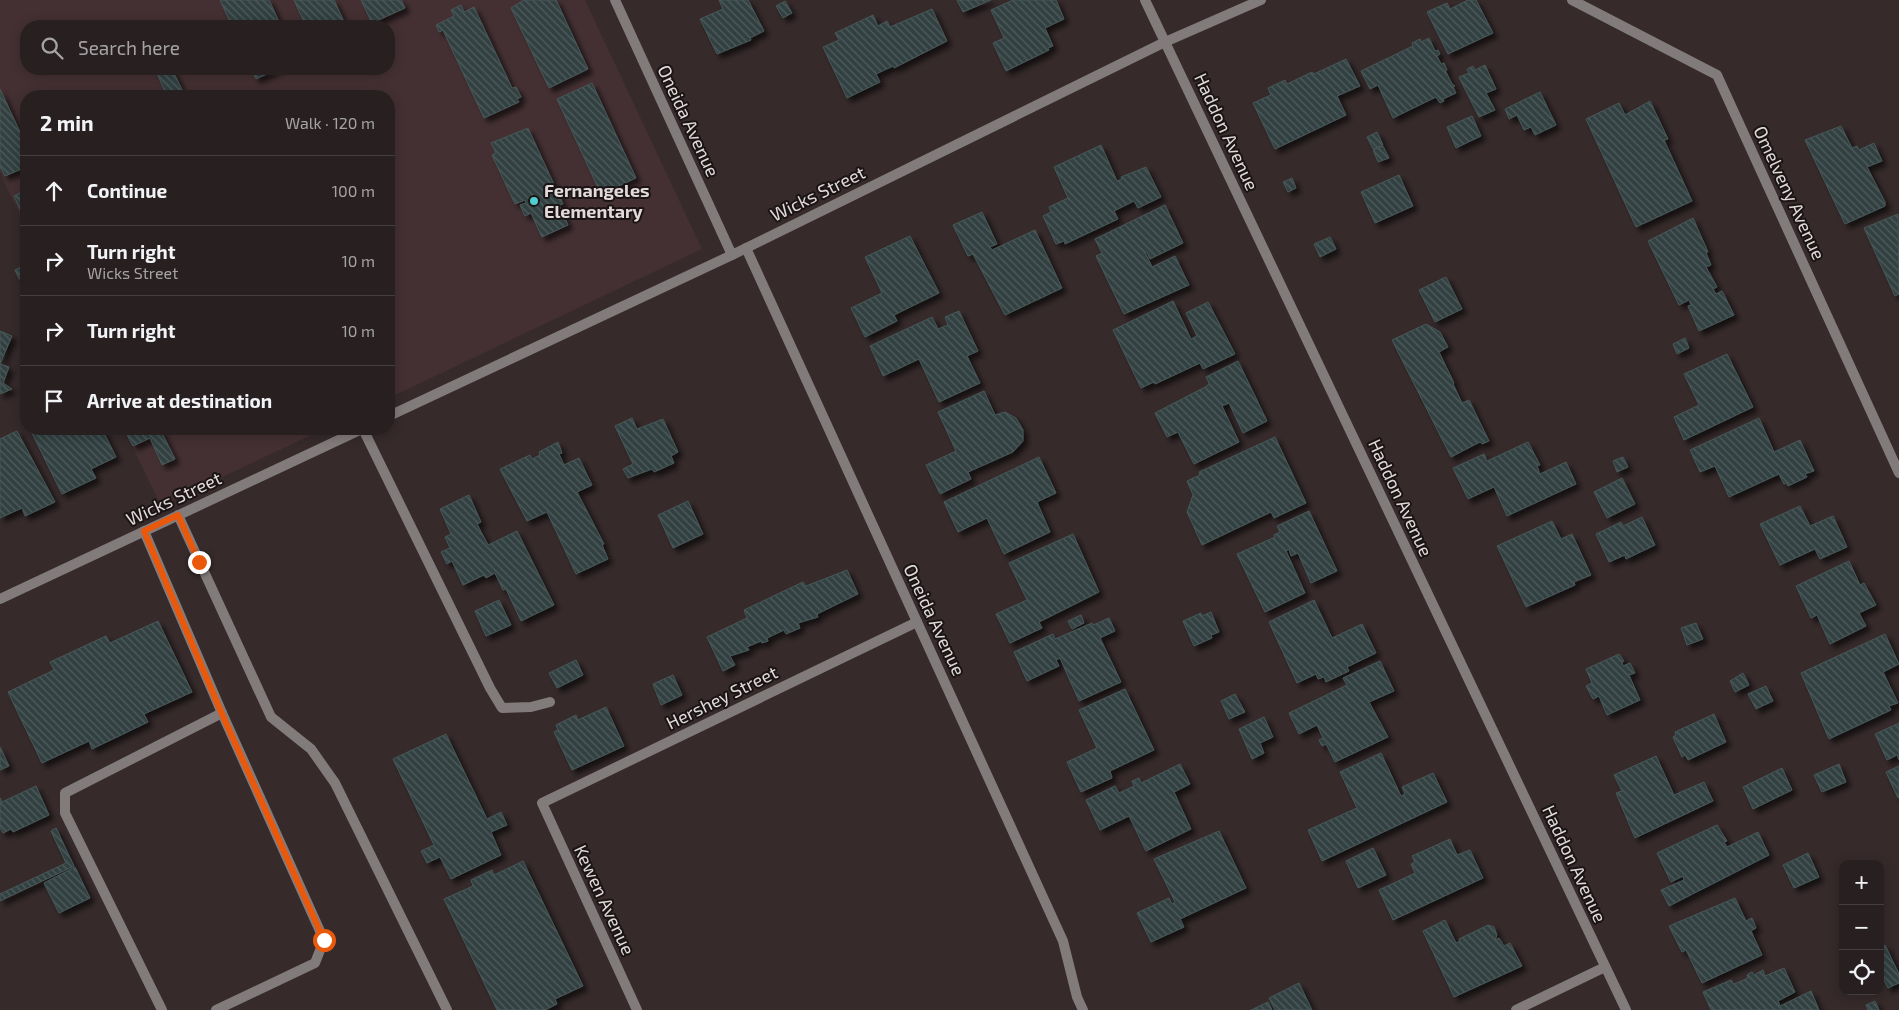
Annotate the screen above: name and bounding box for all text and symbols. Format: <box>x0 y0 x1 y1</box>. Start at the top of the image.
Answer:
search box <box>20 20 395 75</box>
icon: search <box>38 34 66 62</box>
text: Search here <box>78 36 180 59</box>
street label: Oneida Avenue <box>653 61 724 180</box>
street label: Haddon Avenue <box>1190 69 1264 194</box>
text: 2 min <box>40 110 94 135</box>
text: Walk · 120 m <box>285 113 375 132</box>
street label: Omelveny Avenue <box>1749 122 1831 263</box>
street label: Wicks Street <box>767 161 869 225</box>
icon: ahead <box>40 177 68 205</box>
text: Continue <box>87 179 167 202</box>
place label: Fernangeles Elementary <box>544 179 650 222</box>
text: 100 m <box>332 181 375 200</box>
marker: Fernangeles Elementary <box>528 195 540 207</box>
text: Turn right <box>87 240 175 263</box>
icon: right <box>40 247 68 275</box>
text: 10 m <box>341 251 375 270</box>
text: Wicks Street <box>87 263 178 282</box>
icon: right <box>40 317 68 345</box>
text: Turn right <box>87 319 175 342</box>
text: 10 m <box>341 321 375 340</box>
icon: arrive <box>40 387 68 415</box>
text: Arrive at destination <box>87 389 272 412</box>
street label: Haddon Avenue <box>1364 435 1438 560</box>
street label: Wicks Street <box>122 466 225 530</box>
route end <box>188 551 211 574</box>
street label: Oneida Avenue <box>899 560 970 679</box>
street label: Hershey Street <box>662 661 781 734</box>
street label: Haddon Avenue <box>1538 801 1612 926</box>
street label: Kewen Avenue <box>570 841 640 958</box>
map controls <box>1839 860 1884 995</box>
button: + <box>1839 860 1884 905</box>
button: − <box>1839 905 1884 950</box>
route start <box>313 929 336 952</box>
button: locate <box>1839 950 1884 995</box>

